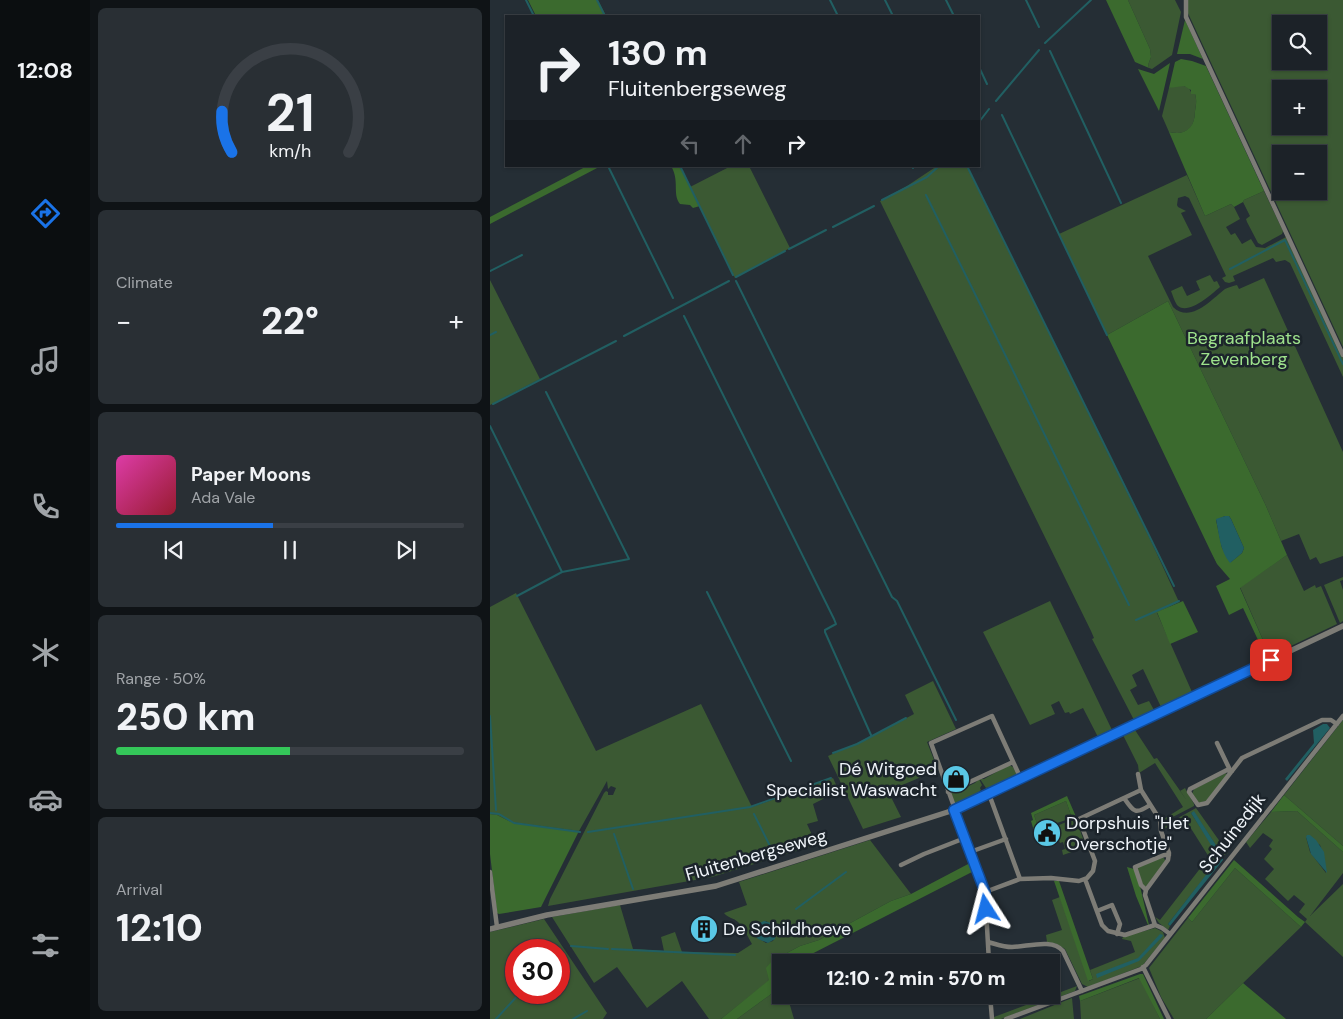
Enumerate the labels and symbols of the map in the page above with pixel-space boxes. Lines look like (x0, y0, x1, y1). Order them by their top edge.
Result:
park label: Begraafplaats Zevenberg (1187, 326, 1301, 371)
pin (1250, 639, 1292, 681)
place label: Dé Witgoed Specialist Waswacht (766, 757, 937, 802)
shop icon: Dé Witgoed Specialist Waswacht (941, 764, 971, 794)
street label: Schuinedijk (1193, 788, 1271, 878)
place label: Dorpshuis "Het Overschotje" (1066, 811, 1189, 856)
public building icon: Dorpshuis "Het Overschotje" (1032, 818, 1062, 848)
street label: Fluitenbergseweg (682, 823, 830, 887)
position arrow (959, 882, 1011, 934)
building icon: De Schildhoeve (689, 914, 719, 944)
place label: De Schildhoeve (723, 917, 851, 941)
speed limit sign: 30 (505, 939, 570, 1004)

